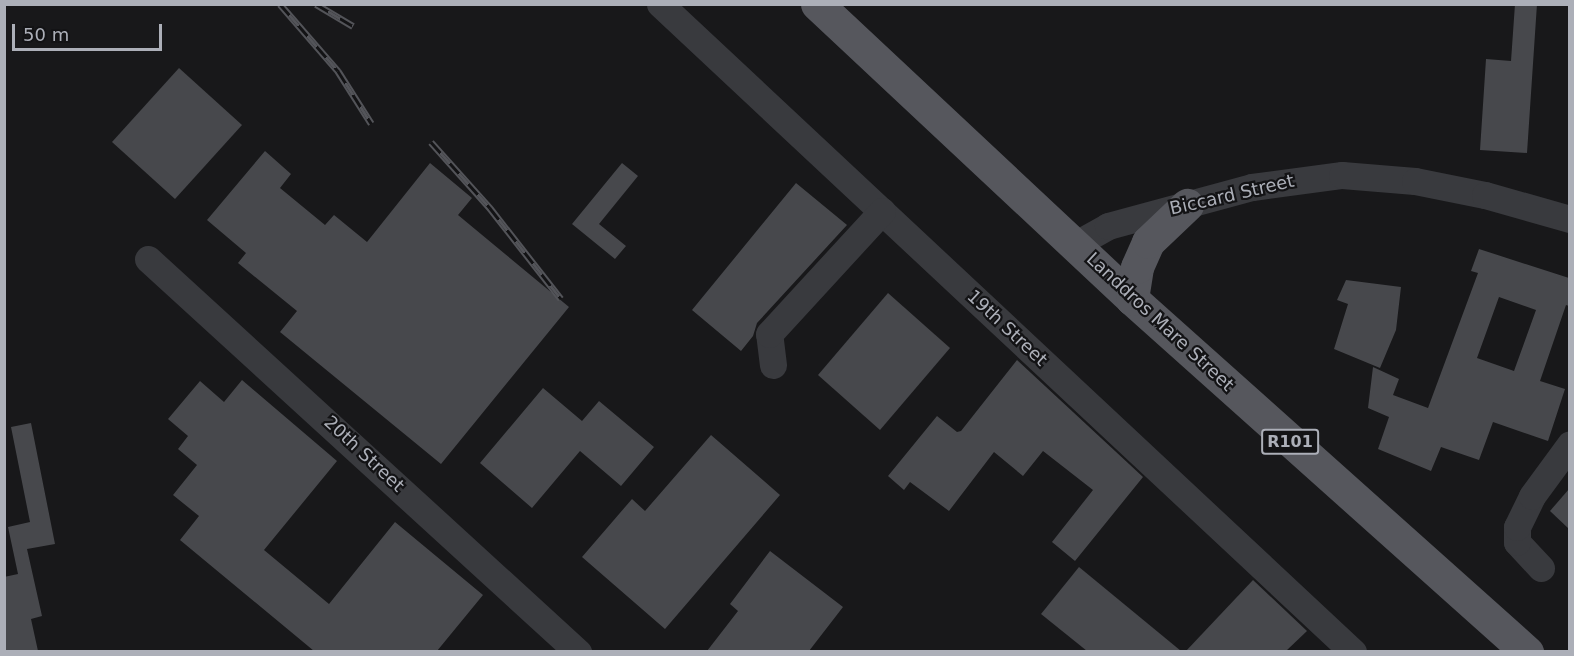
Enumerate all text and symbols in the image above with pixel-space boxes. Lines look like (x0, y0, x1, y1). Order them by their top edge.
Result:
scale bar (15, 12, 165, 50)
text: 50 m (23, 24, 69, 45)
street label: Biccard Street (1168, 170, 1296, 220)
street label: Landdros Mare Street (1082, 248, 1238, 396)
street label: 19th Street (962, 285, 1052, 371)
street label: 20th Street (319, 411, 409, 497)
road number: R101 (1260, 429, 1320, 455)

